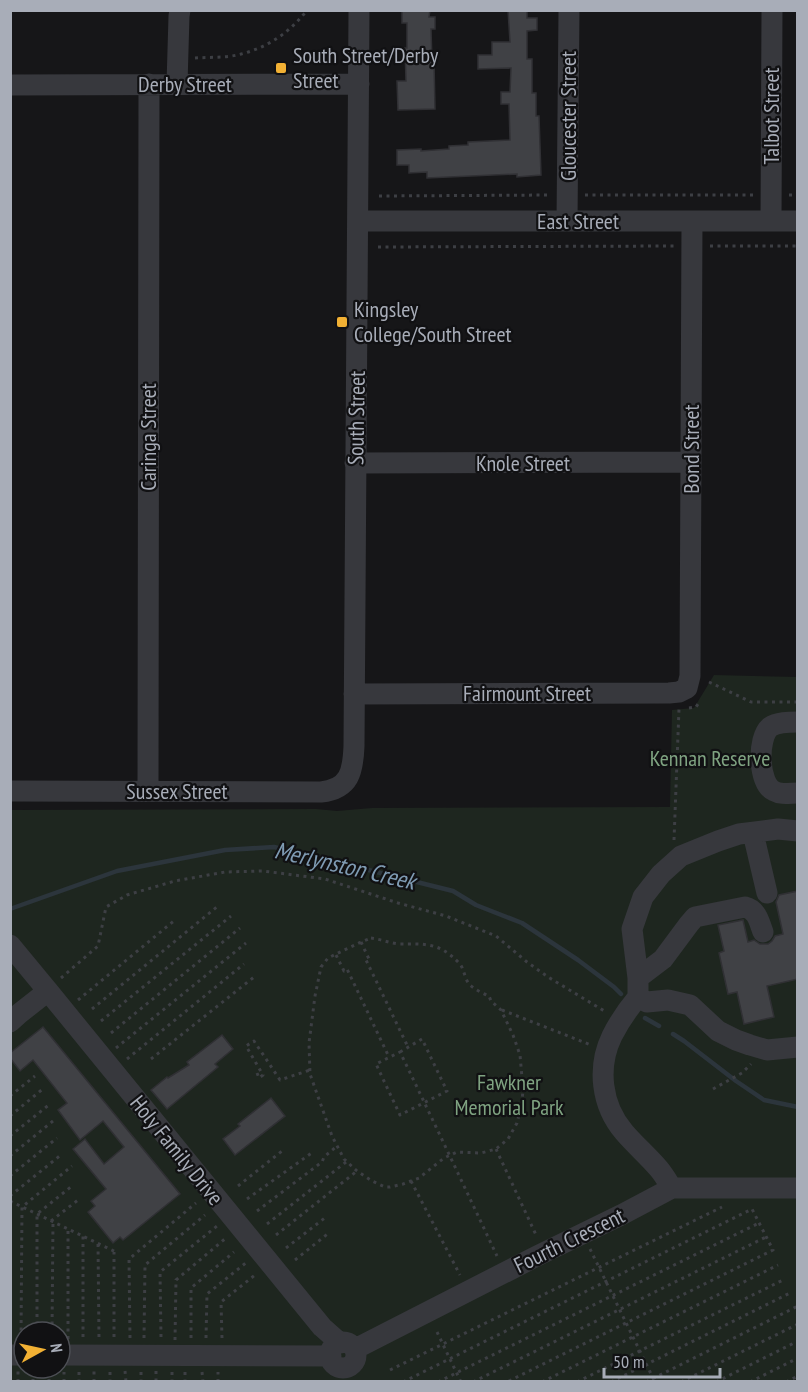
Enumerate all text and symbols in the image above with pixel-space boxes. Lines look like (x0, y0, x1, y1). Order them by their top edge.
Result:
place label: South Street/Derby Street (293, 41, 439, 94)
street label: Gloucester Street (554, 51, 582, 181)
marker: South Street/Derby Street (274, 61, 288, 75)
street label: Talbot Street (757, 67, 785, 165)
street label: Derby Street (138, 70, 232, 98)
street label: East Street (537, 207, 619, 235)
place label: Kingsley College/South Street (354, 295, 512, 348)
marker: Kingsley College/South Street (335, 315, 349, 329)
street label: South Street (341, 371, 371, 465)
street label: Caringa Street (134, 383, 162, 491)
street label: Bond Street (677, 404, 705, 494)
street label: Knole Street (476, 449, 570, 477)
street label: Fairmount Street (463, 679, 591, 707)
park label: Kennan Reserve (650, 744, 770, 772)
street label: Sussex Street (126, 777, 228, 805)
water label: Merlynston Creek (272, 834, 421, 897)
park label: Fawkner Memorial Park (454, 1068, 564, 1121)
street label: Holy Family Drive (124, 1089, 230, 1211)
street label: Fourth Crescent (509, 1201, 629, 1279)
north arrow (12, 1320, 72, 1380)
scale bar (604, 1341, 720, 1379)
text: N (46, 1342, 67, 1354)
text: 50 m (613, 1350, 645, 1373)

